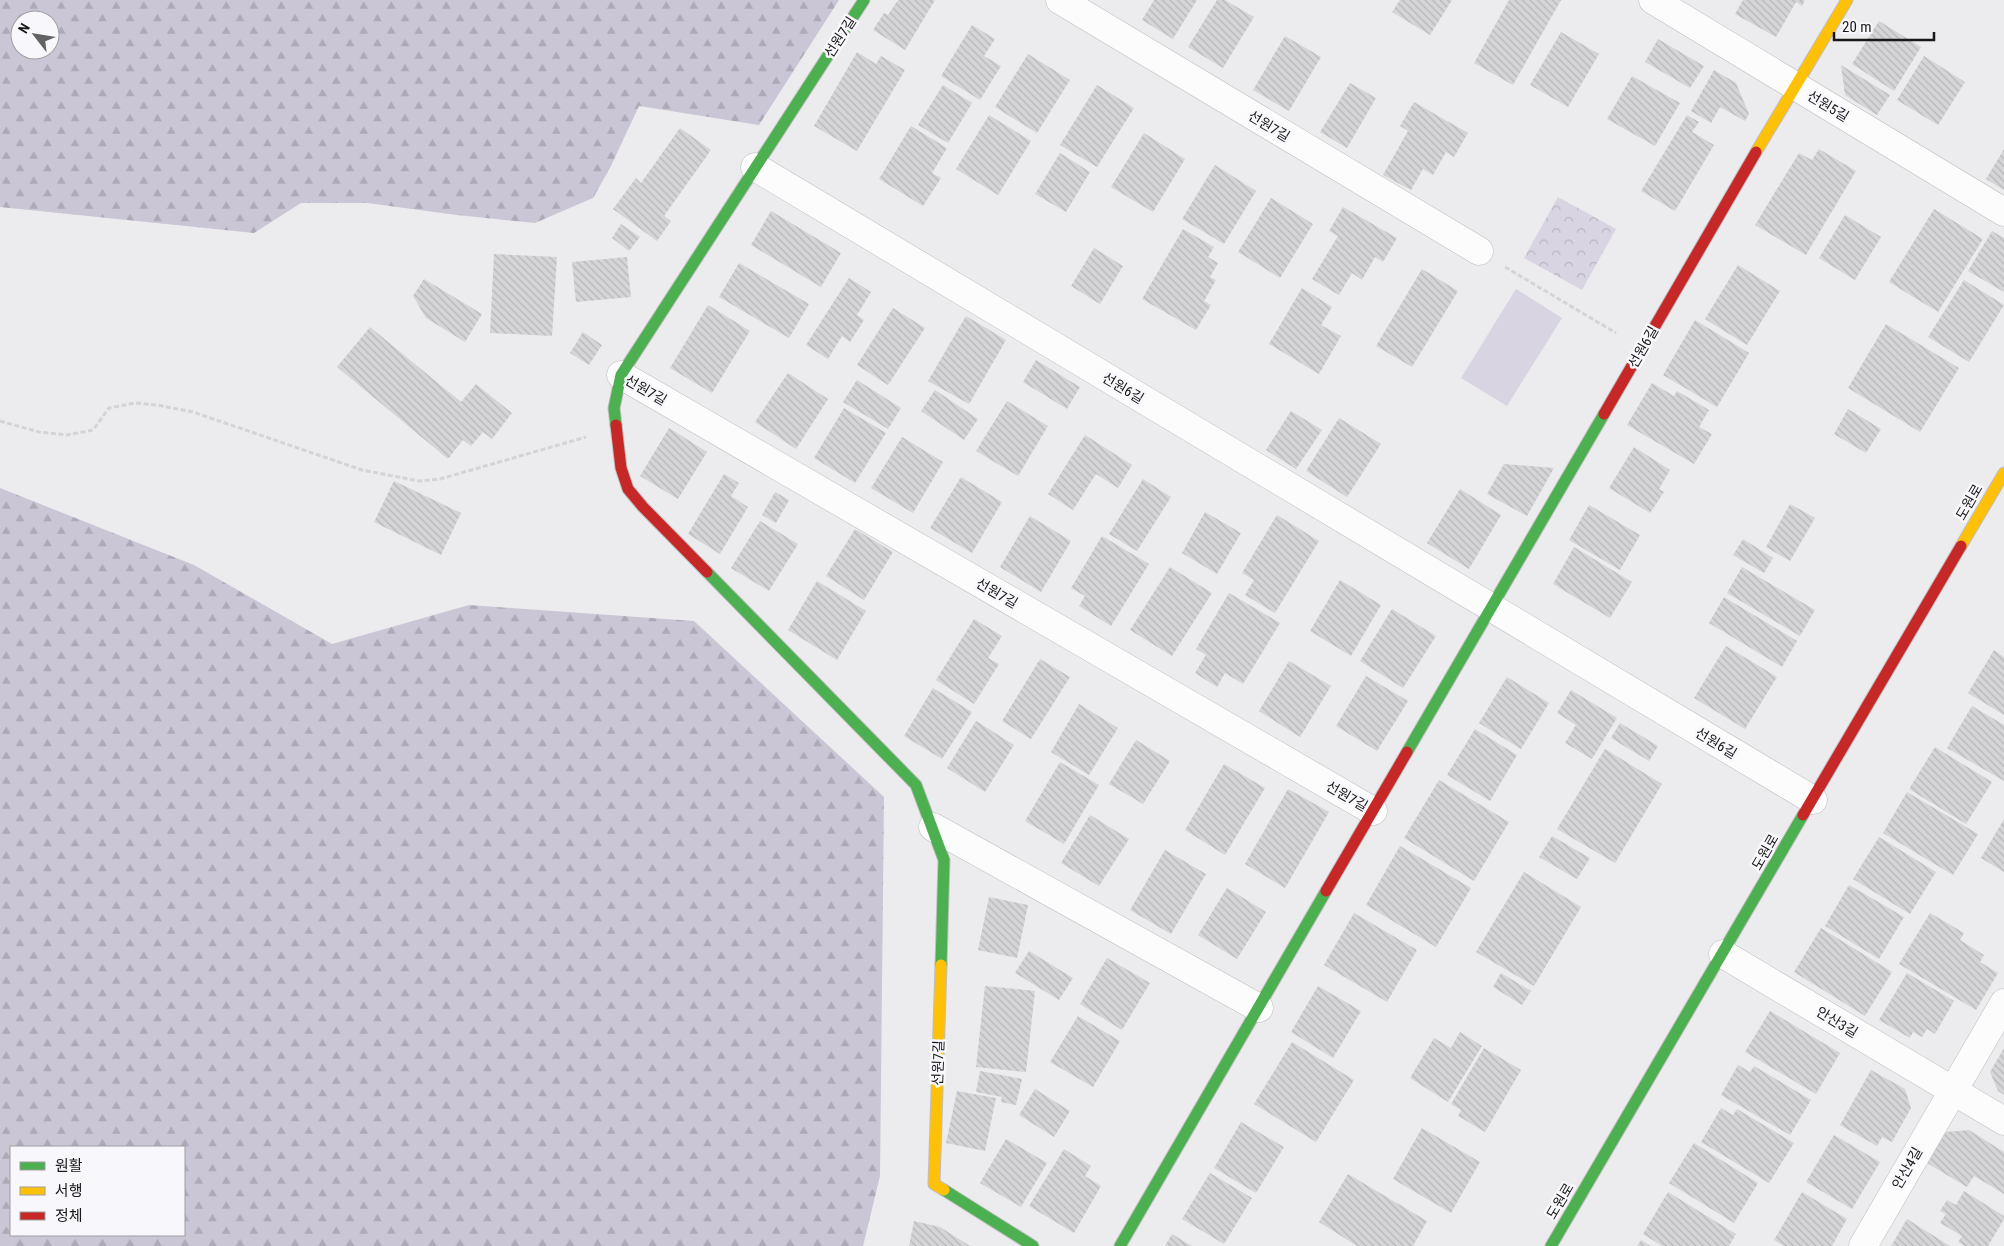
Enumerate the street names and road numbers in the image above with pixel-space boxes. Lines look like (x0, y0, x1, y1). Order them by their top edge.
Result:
street label: 선원7길 (821, 14, 859, 60)
street label: 선원5길 (1804, 87, 1852, 125)
street label: 선원7길 (1245, 107, 1293, 145)
street label: 선원6길 (1625, 323, 1661, 371)
street label: 선원6길 (1099, 369, 1147, 407)
street label: 선원7길 (622, 372, 670, 408)
street label: 도원로 (1952, 481, 1986, 523)
street label: 선원7길 (973, 575, 1021, 611)
street label: 선원6길 (1692, 724, 1740, 762)
street label: 선원7길 (1323, 778, 1371, 814)
street label: 도원로 (1748, 831, 1782, 873)
street label: 안산3길 (1813, 1003, 1861, 1041)
street label: 선원7길 (929, 1040, 947, 1086)
street label: 안산4길 (1889, 1144, 1925, 1192)
street label: 도원로 (1543, 1180, 1577, 1222)

